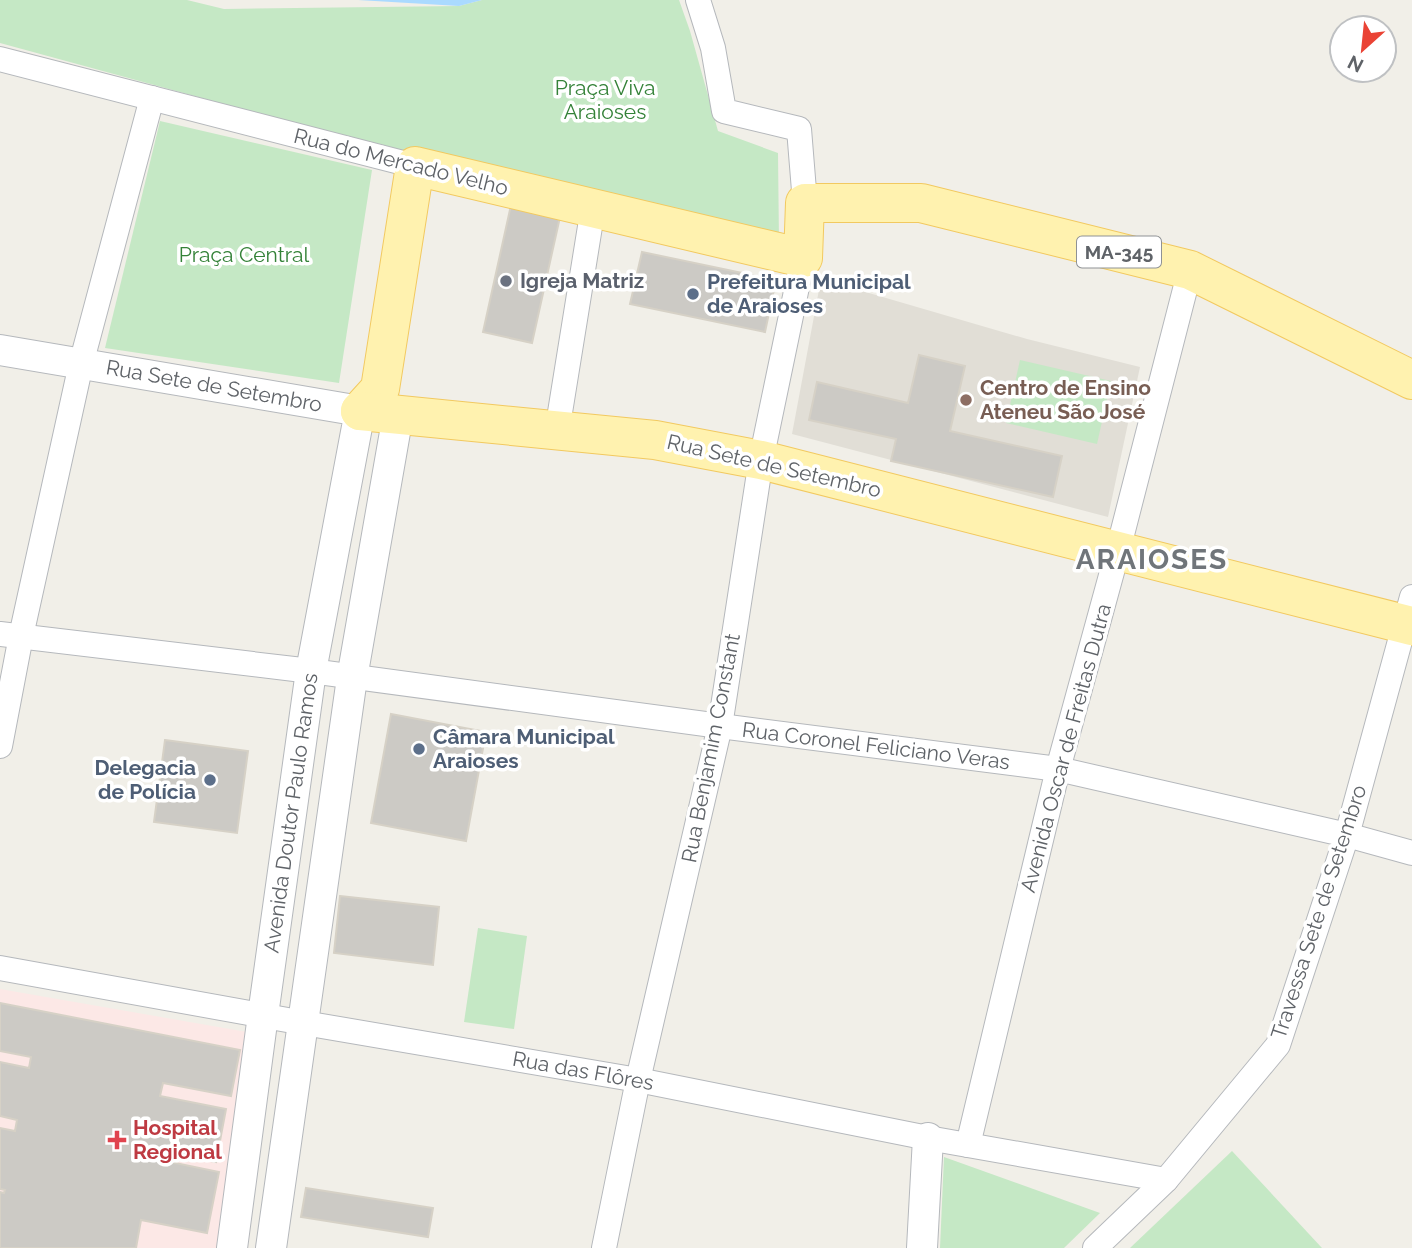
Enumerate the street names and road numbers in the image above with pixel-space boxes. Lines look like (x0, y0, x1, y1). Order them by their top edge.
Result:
street label: Rua do Mercado Velho (291, 123, 511, 200)
road number: MA-345 (1077, 236, 1161, 268)
street label: Rua Sete de Setembro (104, 354, 324, 417)
street label: Rua Sete de Setembro (665, 429, 884, 502)
street label: Avenida Oscar de Freitas Dutra (1015, 601, 1116, 895)
street label: Rua Benjamim Constant (676, 631, 745, 865)
street label: Avenida Doutor Paulo Ramos (258, 671, 323, 954)
street label: Rua Coronel Feliciano Veras (741, 717, 1011, 774)
street label: Travessa Sete de Setembro (1266, 782, 1371, 1042)
street label: Rua das Flôres (511, 1046, 656, 1095)

